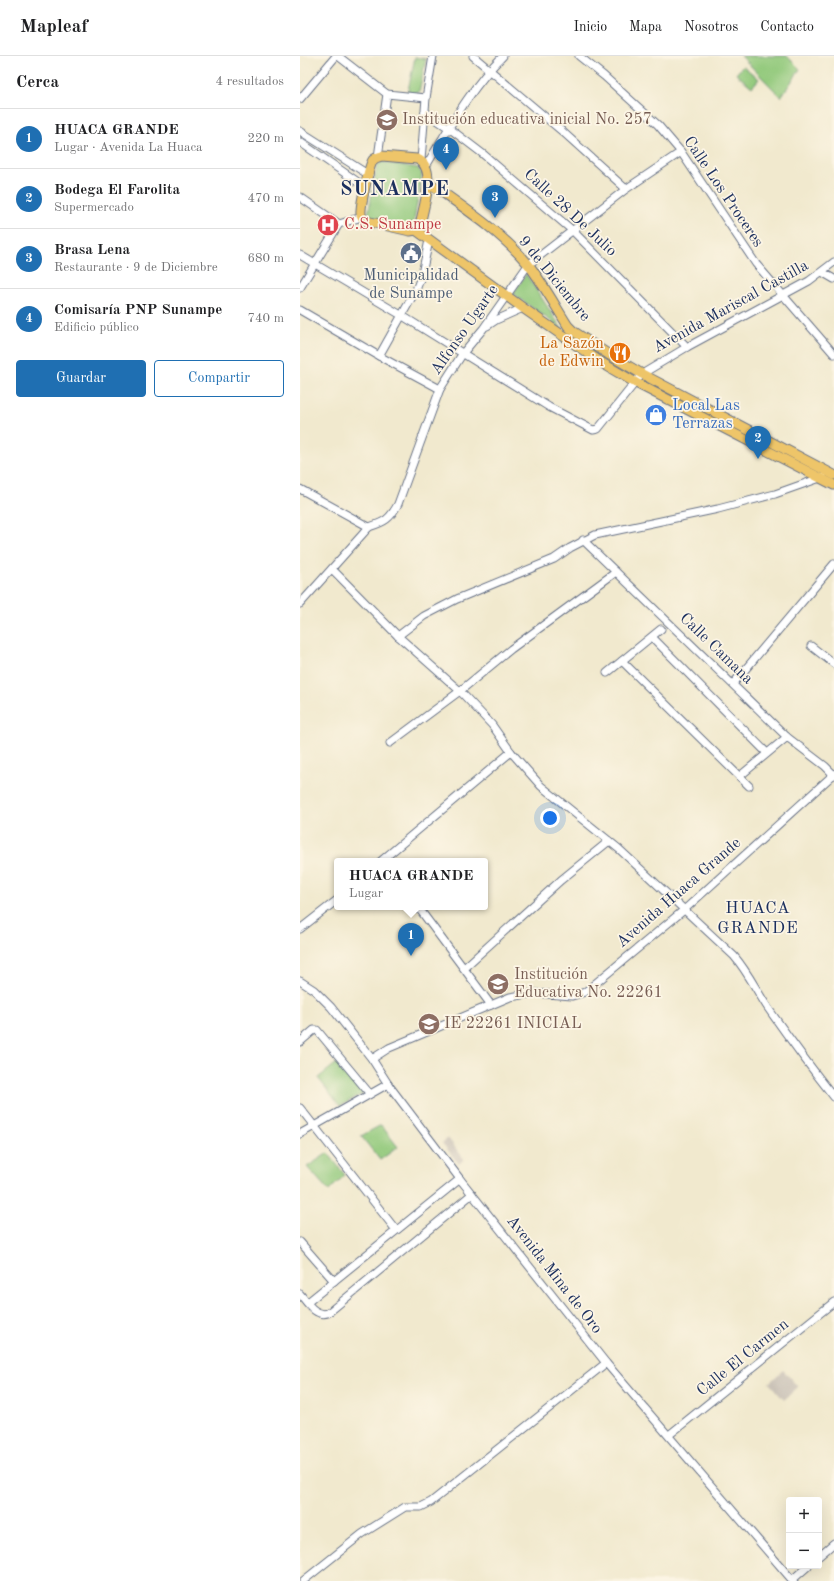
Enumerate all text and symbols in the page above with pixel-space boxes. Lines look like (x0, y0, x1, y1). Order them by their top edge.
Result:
text: Mapleaf (20, 18, 88, 37)
text: Inicio (573, 20, 607, 34)
text: Mapa (629, 20, 662, 34)
text: Nosotros (684, 20, 738, 34)
text: Contacto (760, 20, 814, 34)
text: Cerca (16, 74, 59, 91)
text: 4 resultados (216, 75, 284, 88)
school or university icon: Institución educativa inicial No. 257 (374, 107, 400, 133)
place label: Institución educativa inicial No. 257 (402, 112, 652, 128)
text: HUACA GRANDE (54, 123, 179, 138)
text: 1 (25, 132, 33, 145)
text: 220 m (247, 132, 284, 145)
street label: Calle Los Proceres (680, 134, 766, 250)
pin: 4 (433, 137, 459, 170)
text: Lugar · Avenida La Huaca (54, 141, 203, 154)
street label: Calle 28 De Julio (521, 166, 619, 260)
district label: SUNAMPE (340, 180, 450, 200)
text: Bodega El Farolita (54, 183, 180, 198)
pin: 3 (482, 185, 508, 218)
text: 2 (25, 192, 33, 205)
text: 470 m (247, 192, 284, 205)
text: Supermercado (54, 201, 134, 214)
hospital icon: C.S. Sunampe (315, 212, 341, 238)
place label: C.S. Sunampe (344, 217, 441, 233)
street label: 9 de Diciembre (515, 233, 593, 325)
public building icon: Municipalidad de Sunampe (398, 240, 424, 266)
text: Brasa Lena (54, 243, 130, 258)
text: 3 (25, 252, 33, 265)
text: 680 m (247, 252, 284, 265)
street label: Avenida Mariscal Castilla (651, 258, 811, 356)
text: Restaurante · 9 de Diciembre (54, 261, 218, 274)
place label: Municipalidad de Sunampe (363, 268, 459, 302)
street label: Alfonso Ugarte (428, 282, 502, 378)
text: Comisaría PNP Sunampe (54, 303, 222, 318)
text: 4 (25, 312, 33, 325)
text: 740 m (247, 312, 284, 325)
text: Edificio público (54, 321, 139, 334)
place label: La Sazón de Edwin (539, 336, 604, 370)
restaurant icon: La Sazón de Edwin (607, 340, 633, 366)
button: Guardar (16, 360, 146, 397)
button: Compartir (154, 360, 284, 397)
place label: Local Las Terrazas (672, 398, 740, 432)
shop icon: Local Las Terrazas (643, 402, 669, 428)
pin: 2 (745, 426, 771, 459)
street label: Calle Camana (676, 610, 756, 688)
your location (540, 808, 560, 828)
street label: Avenida Huaca Grande (614, 835, 744, 951)
popup (334, 858, 488, 910)
text: HUACA GRANDE (349, 869, 473, 884)
text: Lugar (349, 887, 383, 900)
district label: HUACA GRANDE (717, 900, 799, 937)
pin: 1 (398, 923, 424, 956)
place label: Institución Educativa No. 22261 (514, 967, 663, 1001)
school or university icon: Institución Educativa No. 22261 (485, 971, 511, 997)
school or university icon: IE 22261 INICIAL (416, 1011, 442, 1037)
place label: IE 22261 INICIAL (444, 1016, 582, 1032)
street label: Avenida Mina de Oro (503, 1213, 605, 1337)
street label: Calle El Carmen (694, 1316, 792, 1400)
map controls (786, 1497, 822, 1569)
button: + (786, 1497, 822, 1533)
button: − (786, 1533, 822, 1569)

